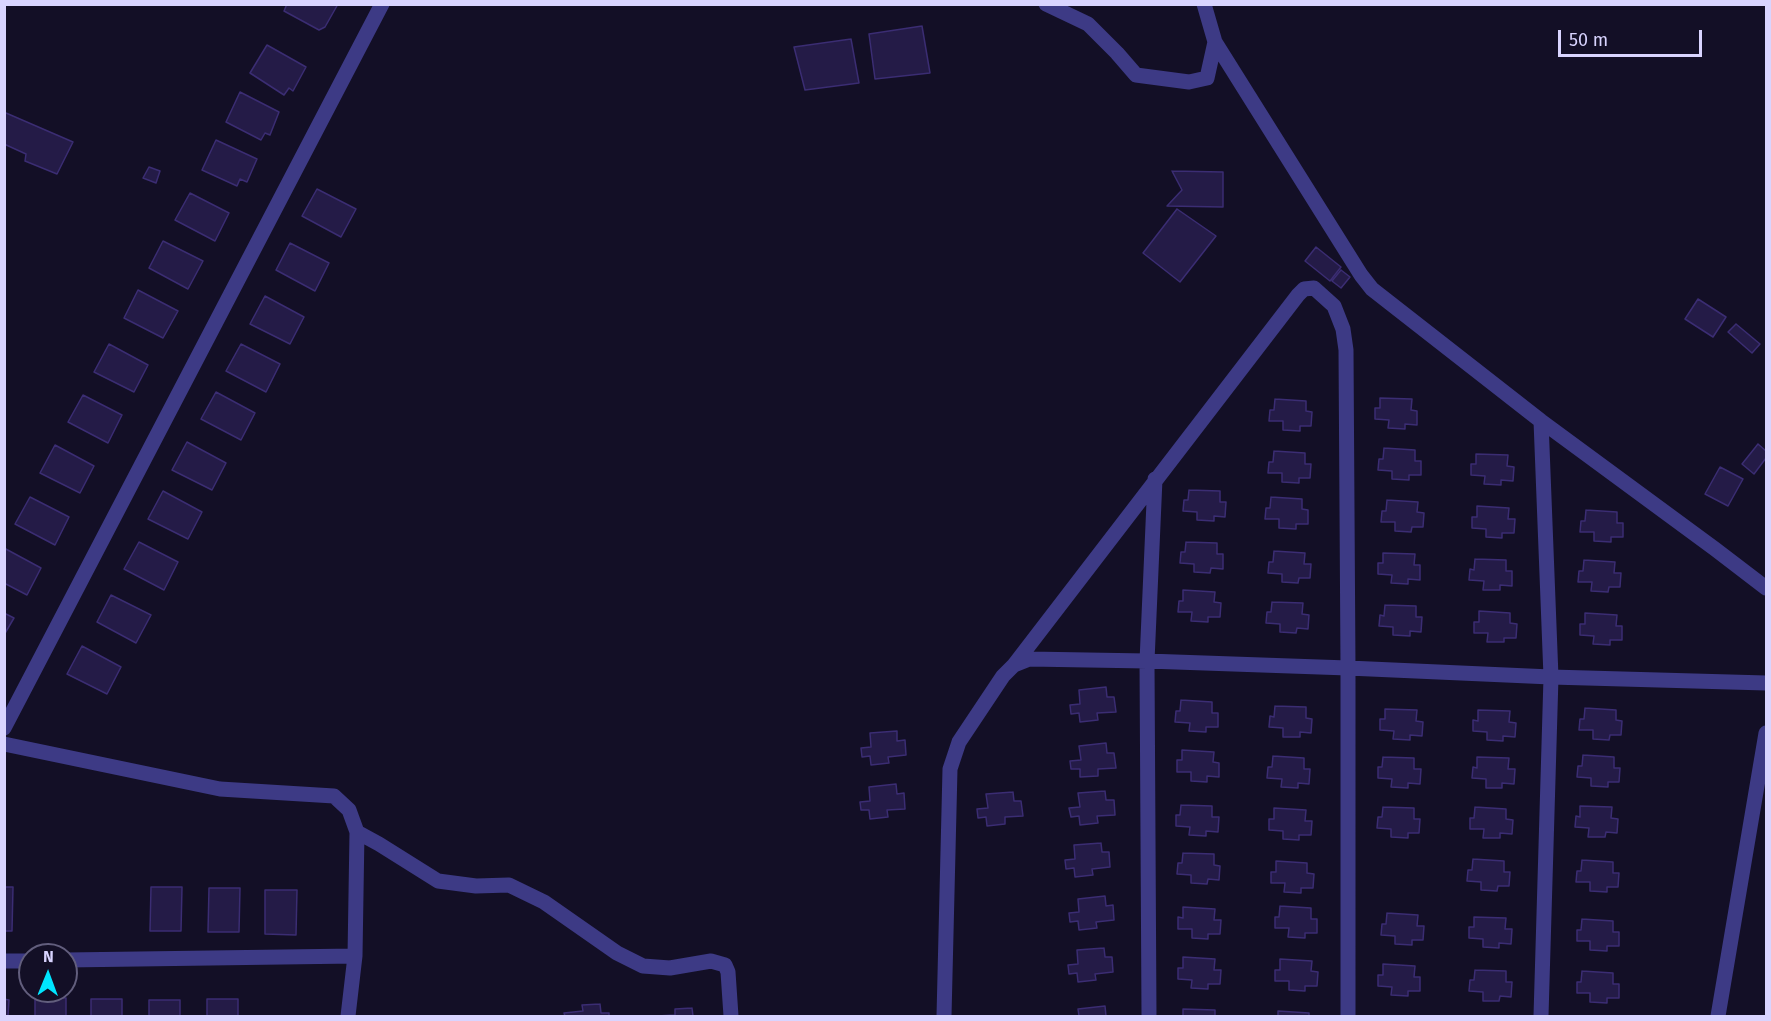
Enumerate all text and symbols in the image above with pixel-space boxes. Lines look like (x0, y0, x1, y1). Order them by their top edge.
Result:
scale bar (1561, 18, 1705, 56)
text: 50 m (1569, 29, 1608, 51)
north arrow (18, 943, 78, 1003)
text: N (43, 947, 54, 966)

